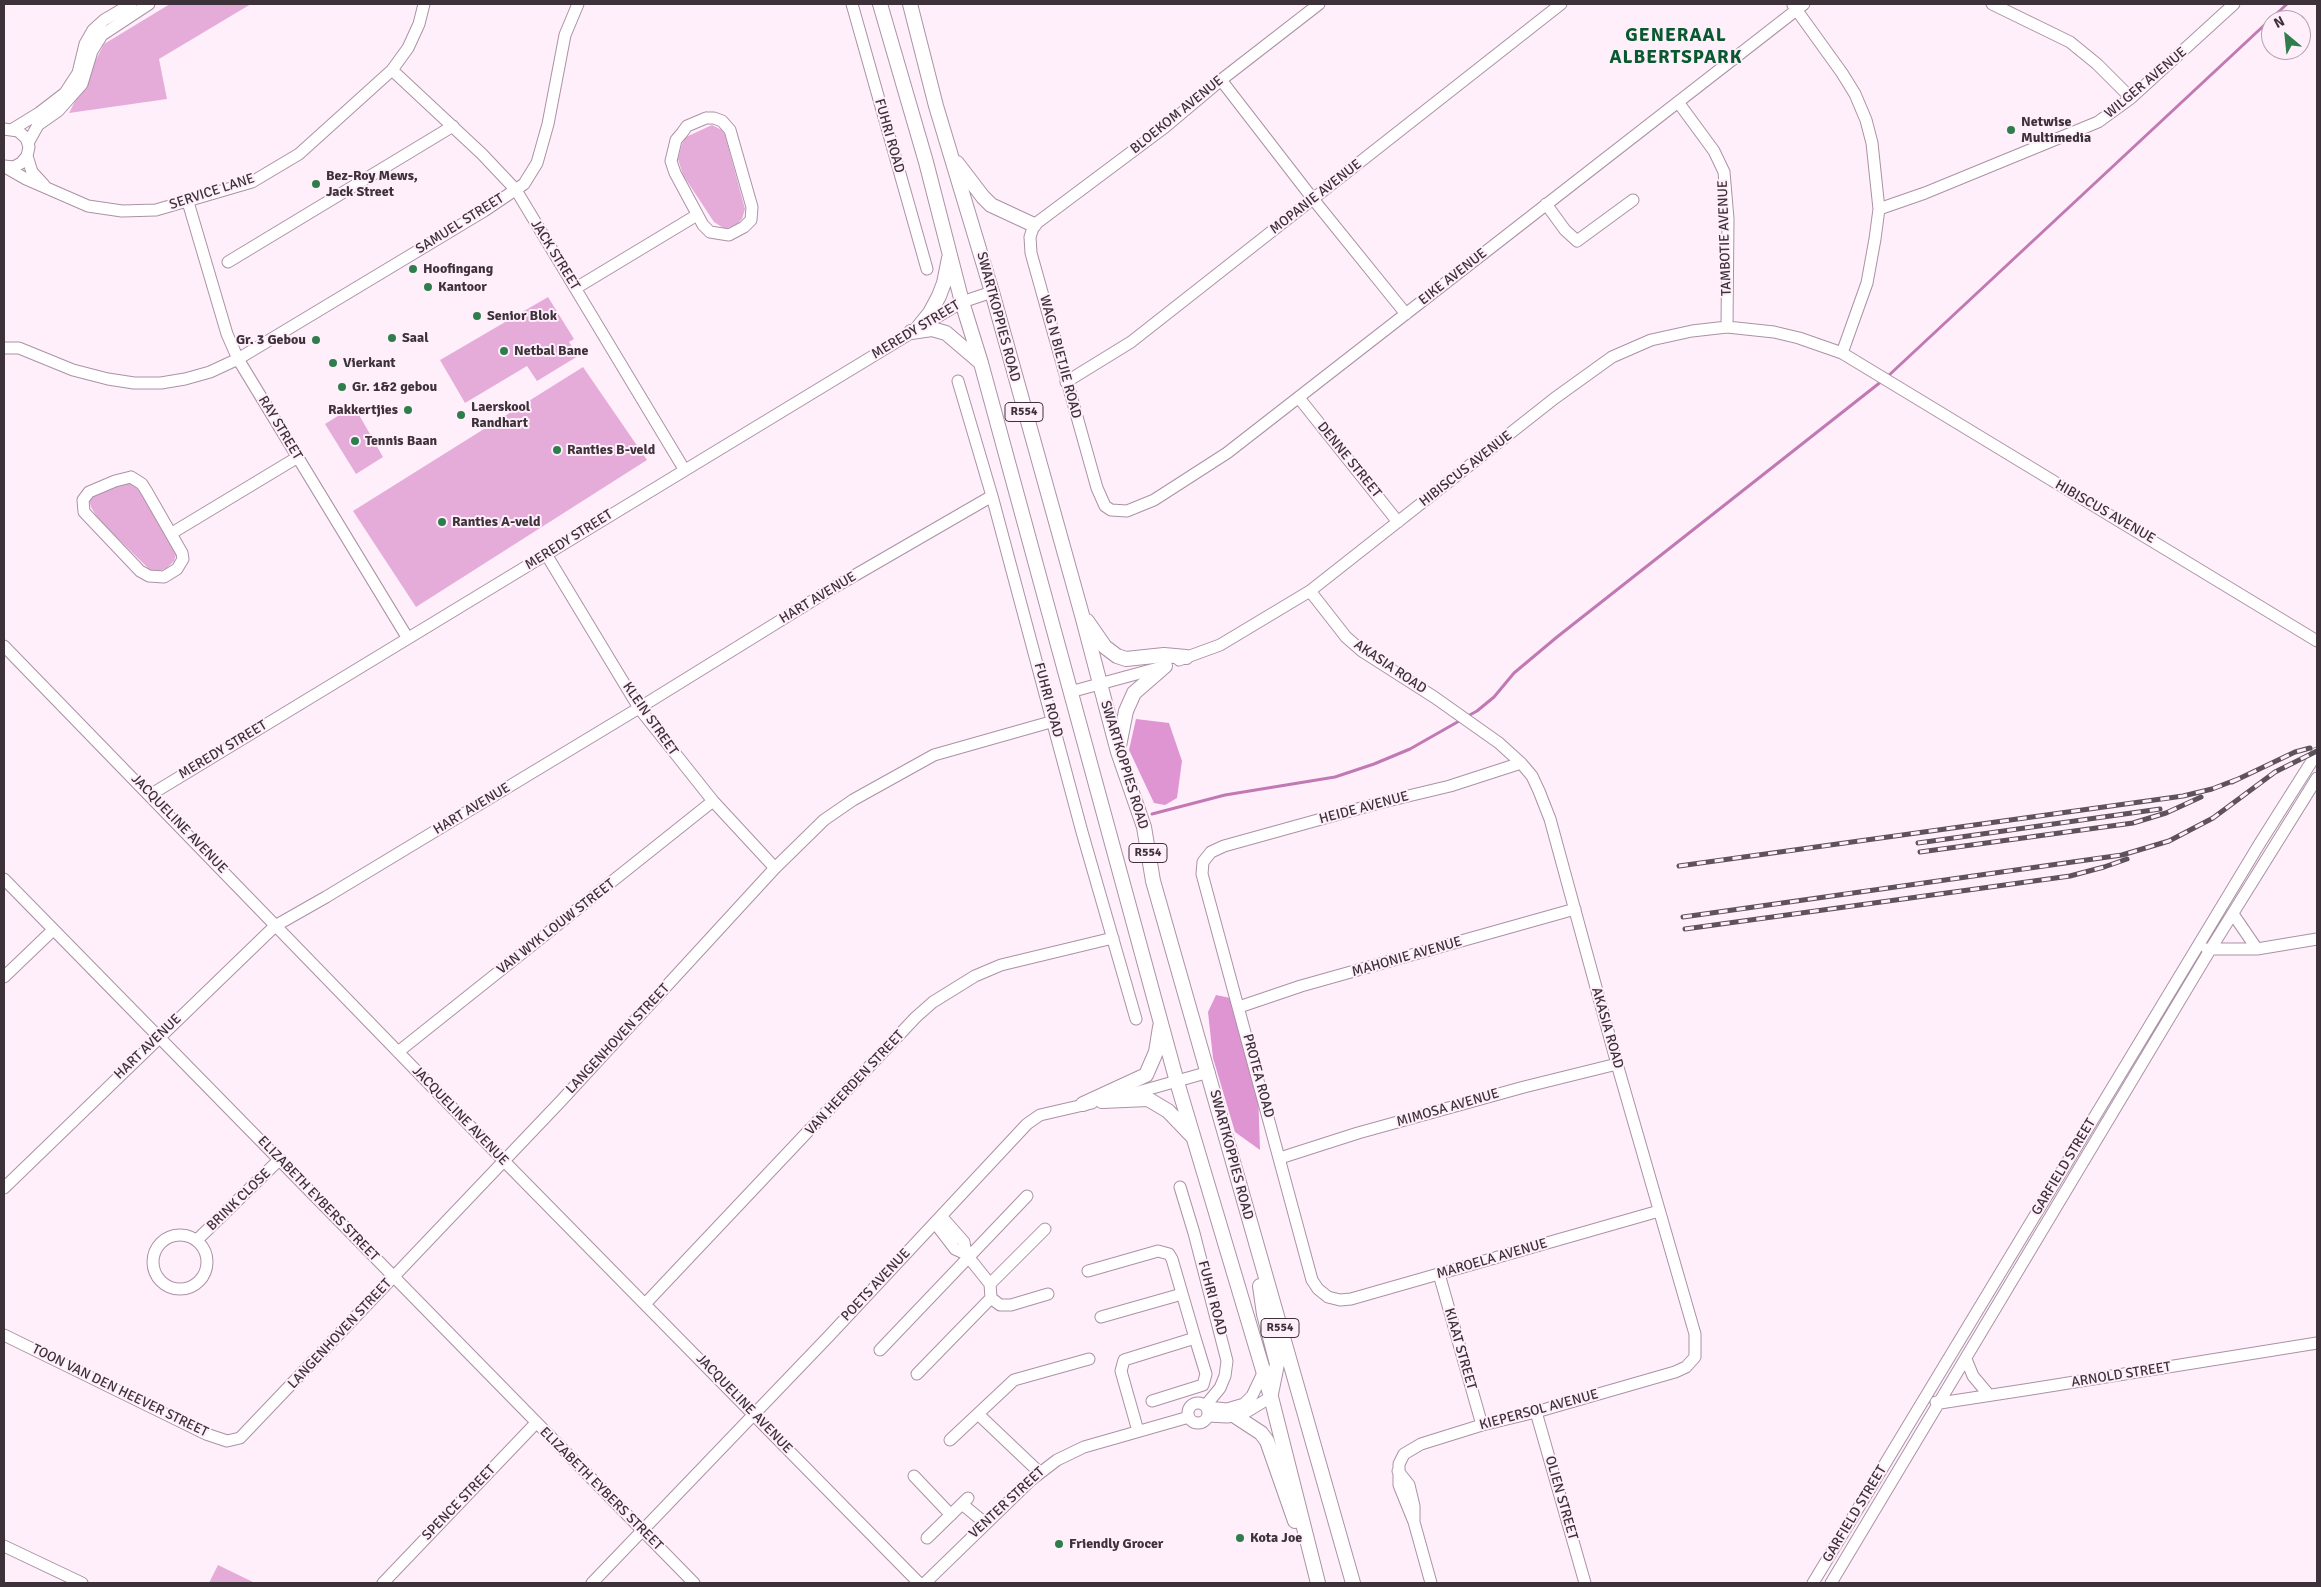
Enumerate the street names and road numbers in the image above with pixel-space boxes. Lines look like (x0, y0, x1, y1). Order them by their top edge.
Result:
street label: WILGER AVENUE (2102, 44, 2190, 122)
street label: BLOEKOM AVENUE (1127, 72, 1227, 158)
street label: FUHRI ROAD (870, 97, 908, 175)
street label: MOPANIE AVENUE (1267, 156, 1365, 238)
street label: SERVICE LANE (167, 170, 257, 214)
street label: TAMBOTIE AVENUE (1715, 180, 1735, 296)
street label: SAMUEL STREET (413, 190, 507, 258)
street label: JACK STREET (527, 217, 583, 293)
street label: EIKE AVENUE (1416, 245, 1490, 309)
street label: SWARTKOPPIES ROAD (973, 250, 1023, 384)
street label: WAG N BIETJIE ROAD (1035, 293, 1085, 421)
street label: MEREDY STREET (869, 297, 963, 363)
street label: RAY STREET (254, 393, 306, 463)
road number: R554 (1005, 402, 1043, 422)
street label: DENNE STREET (1313, 419, 1385, 501)
street label: HIBISCUS AVENUE (1416, 428, 1516, 510)
street label: HIBISCUS AVENUE (2052, 476, 2158, 548)
street label: MEREDY STREET (522, 506, 616, 574)
street label: HART AVENUE (776, 568, 860, 628)
street label: AKASIA ROAD (1351, 637, 1429, 697)
street label: FUHRI ROAD (1030, 661, 1066, 739)
street label: KLEIN STREET (619, 679, 681, 759)
street label: SWARTKOPPIES ROAD (1096, 699, 1152, 831)
street label: MEREDY STREET (176, 717, 270, 783)
street label: JACQUELINE AVENUE (127, 771, 231, 877)
street label: HART AVENUE (430, 779, 514, 839)
street label: HEIDE AVENUE (1317, 788, 1411, 828)
road number: R554 (1129, 844, 1167, 862)
street label: VAN WYK LOUW STREET (494, 876, 618, 978)
street label: MAHONIE AVENUE (1350, 933, 1464, 981)
street label: LANGENHOVEN STREET (563, 981, 673, 1097)
street label: AKASIA ROAD (1587, 985, 1627, 1071)
street label: HART AVENUE (111, 1011, 185, 1083)
street label: VAN HEERDEN STREET (802, 1027, 908, 1139)
street label: PROTEA ROAD (1239, 1032, 1277, 1120)
street label: JACQUELINE AVENUE (408, 1063, 512, 1169)
street label: MIMOSA AVENUE (1395, 1085, 1501, 1131)
street label: SWARTKOPPIES ROAD (1206, 1088, 1256, 1222)
street label: GARFIELD STREET (2028, 1116, 2100, 1218)
street label: ELIZABETH EYBERS STREET (254, 1133, 382, 1265)
street label: BRINK CLOSE (204, 1165, 274, 1235)
street label: MAROELA AVENUE (1435, 1235, 1549, 1283)
street label: POETS AVENUE (838, 1245, 914, 1325)
street label: FUHRI ROAD (1194, 1259, 1230, 1337)
street label: LANGENHOVEN STREET (285, 1276, 395, 1392)
street label: KIAAT STREET (1440, 1306, 1480, 1392)
road number: R554 (1261, 1319, 1299, 1338)
street label: TOON VAN DEN HEEVER STREET (29, 1341, 211, 1441)
street label: JACQUELINE AVENUE (692, 1351, 796, 1457)
street label: ARNOLD STREET (2070, 1359, 2172, 1391)
street label: KIEPERSOL AVENUE (1478, 1386, 1600, 1434)
street label: ELIZABETH EYBERS STREET (536, 1424, 666, 1554)
street label: OLIEN STREET (1541, 1454, 1581, 1542)
street label: SPENCE STREET (419, 1462, 499, 1544)
street label: GARFIELD STREET (1819, 1463, 1891, 1565)
street label: VENTER STREET (966, 1464, 1048, 1542)

